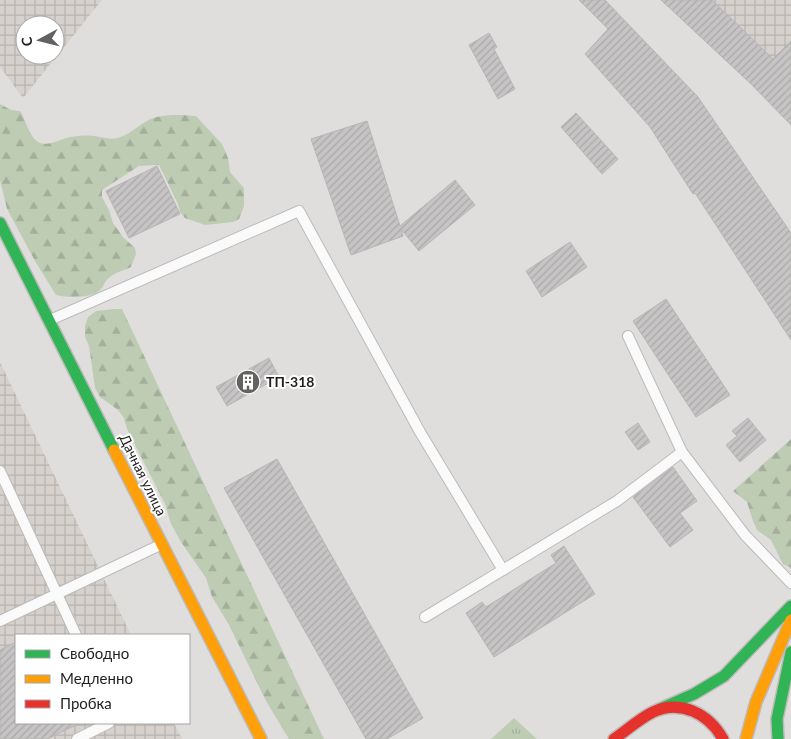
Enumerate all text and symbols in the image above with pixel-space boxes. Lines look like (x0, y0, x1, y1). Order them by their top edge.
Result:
north arrow (15, 15, 65, 65)
text: С (18, 35, 36, 47)
building icon: ТП-318 (235, 369, 261, 395)
place label: ТП-318 (266, 373, 314, 390)
street label: Дачная улица (116, 431, 171, 518)
legend (15, 634, 190, 724)
text: Свободно (60, 644, 129, 662)
text: Медленно (60, 669, 133, 687)
text: Пробка (60, 694, 112, 712)

